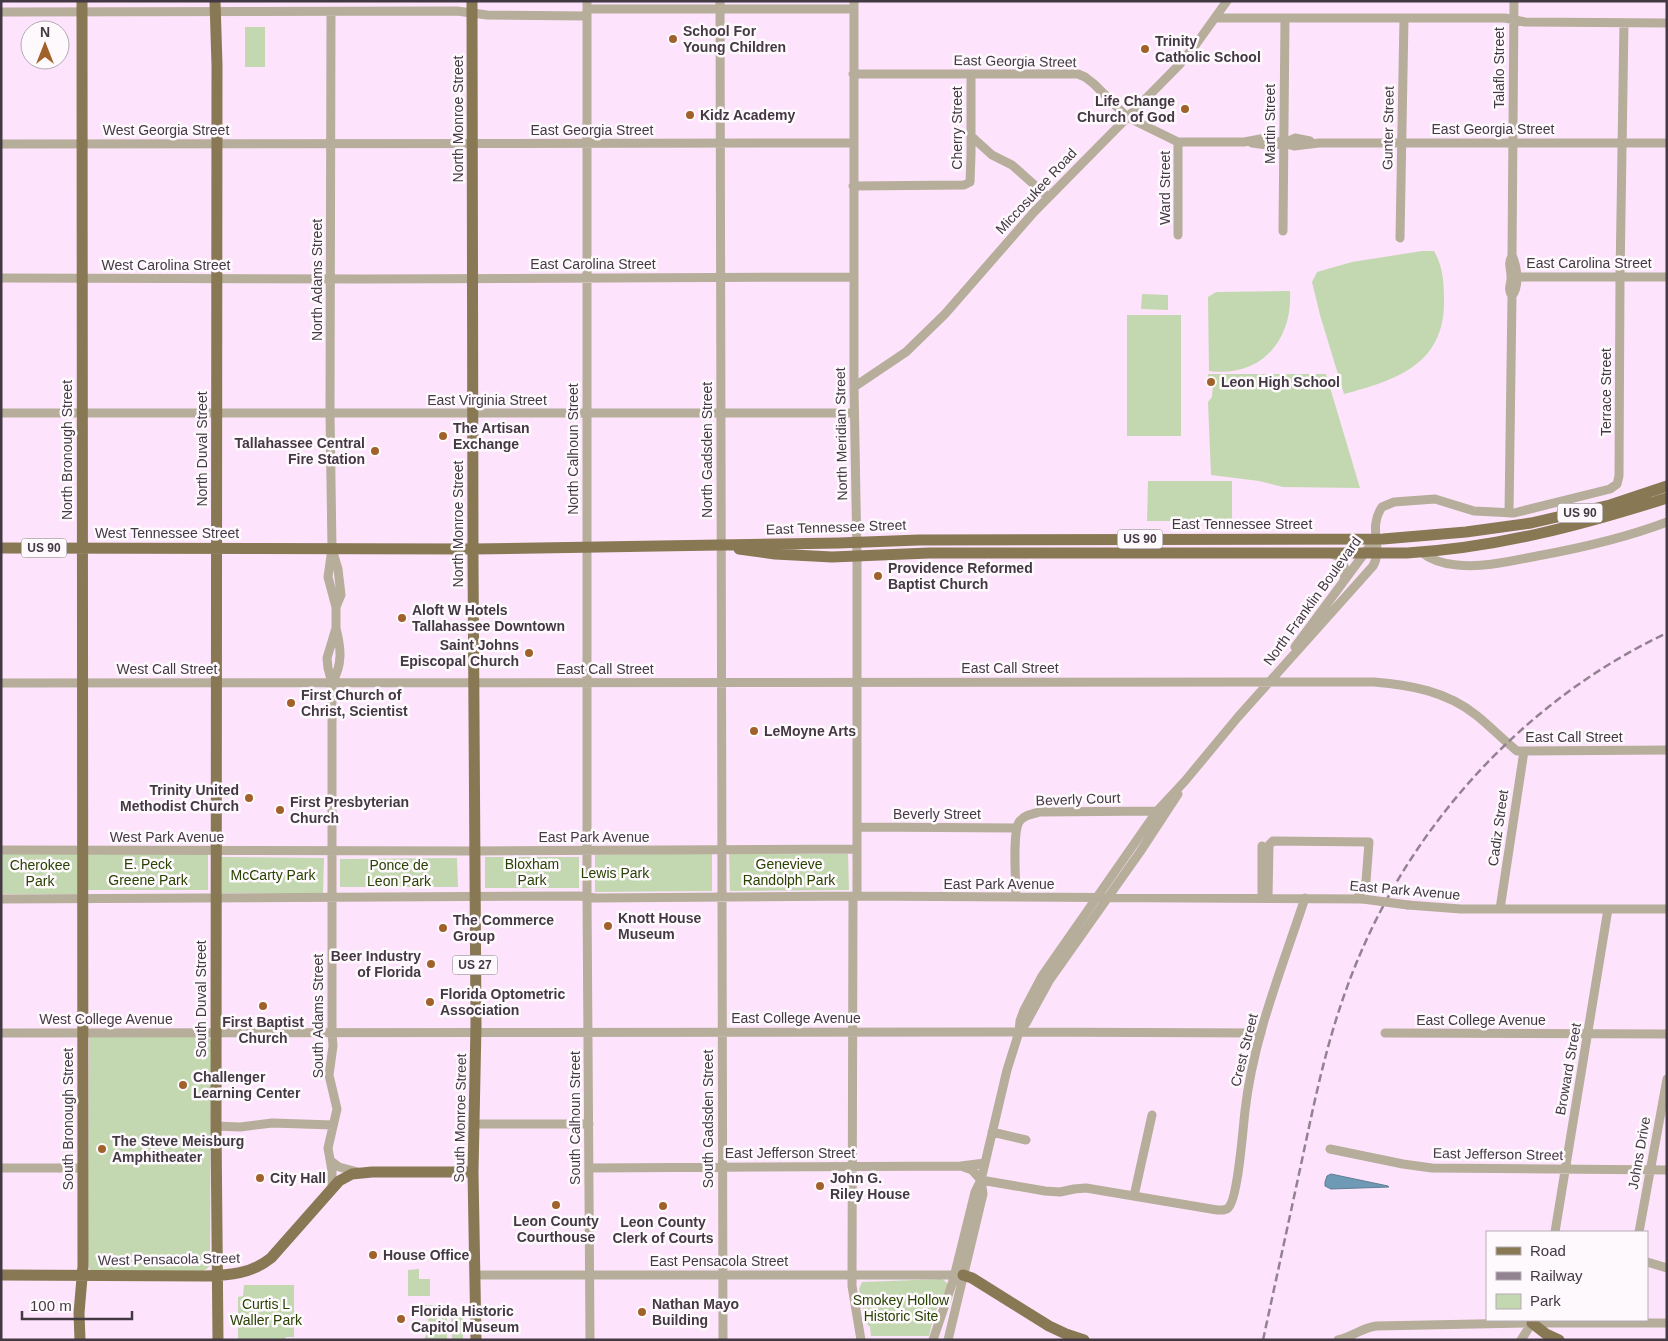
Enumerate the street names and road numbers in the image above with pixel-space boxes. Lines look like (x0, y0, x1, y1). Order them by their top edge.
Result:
street label: Talaflo Street (1491, 27, 1507, 109)
street label: East Georgia Street (953, 52, 1077, 70)
street label: North Monroe Street (450, 55, 466, 182)
street label: Martin Street (1262, 84, 1278, 164)
street label: Cherry Street (949, 86, 965, 170)
street label: Gunter Street (1379, 86, 1397, 170)
street label: East Georgia Street (1432, 121, 1555, 137)
street label: West Georgia Street (103, 122, 229, 138)
street label: East Georgia Street (531, 122, 654, 138)
street label: Miccosukee Road (992, 145, 1080, 237)
street label: Ward Street (1157, 151, 1173, 225)
street label: North Adams Street (309, 219, 325, 341)
street label: East Carolina Street (1526, 255, 1652, 271)
street label: East Carolina Street (530, 256, 656, 272)
street label: West Carolina Street (102, 257, 231, 273)
street label: Terrace Street (1598, 348, 1614, 436)
street label: North Meridian Street (832, 367, 850, 501)
street label: North Bronough Street (59, 380, 75, 520)
street label: North Gadsden Street (699, 382, 715, 518)
street label: North Calhoun Street (565, 383, 581, 515)
street label: North Duval Street (194, 391, 210, 507)
street label: East Virginia Street (427, 392, 547, 408)
street label: North Monroe Street (450, 460, 466, 587)
road number: US 90 (1558, 503, 1602, 522)
street label: East Tennessee Street (1172, 516, 1312, 532)
street label: East Tennessee Street (765, 517, 907, 537)
street label: West Tennessee Street (95, 525, 239, 541)
road number: US 90 (1118, 530, 1162, 548)
street label: North Franklin Boulevard (1260, 534, 1364, 668)
road number: US 90 (22, 538, 66, 558)
street label: East Call Street (961, 660, 1059, 676)
street label: West Call Street (117, 661, 218, 677)
street label: East Call Street (556, 661, 654, 677)
street label: East Call Street (1525, 729, 1623, 745)
street label: Cadiz Street (1485, 789, 1511, 867)
street label: Beverly Court (1035, 790, 1121, 808)
street label: Beverly Street (893, 806, 981, 822)
street label: West Park Avenue (110, 829, 225, 845)
street label: East Park Avenue (538, 829, 650, 845)
street label: East Park Avenue (943, 876, 1055, 892)
street label: East Park Avenue (1349, 877, 1461, 903)
street label: South Duval Street (193, 940, 209, 1058)
street label: South Adams Street (310, 954, 326, 1078)
road number: US 27 (452, 956, 498, 974)
street label: East College Avenue (731, 1010, 861, 1026)
street label: West College Avenue (39, 1011, 173, 1027)
street label: Crest Street (1227, 1012, 1261, 1088)
street label: East College Avenue (1416, 1012, 1546, 1028)
street label: Broward Street (1552, 1022, 1584, 1116)
street label: South Bronough Street (60, 1048, 76, 1190)
street label: South Gadsden Street (700, 1050, 716, 1188)
street label: South Calhoun Street (567, 1051, 583, 1185)
street label: South Monroe Street (451, 1053, 469, 1183)
street label: Johns Drive (1625, 1115, 1653, 1191)
street label: East Jefferson Street (725, 1145, 855, 1161)
street label: East Jefferson Street (1433, 1145, 1563, 1163)
street label: West Pensacola Street (98, 1250, 240, 1268)
street label: East Pensacola Street (650, 1253, 788, 1269)

